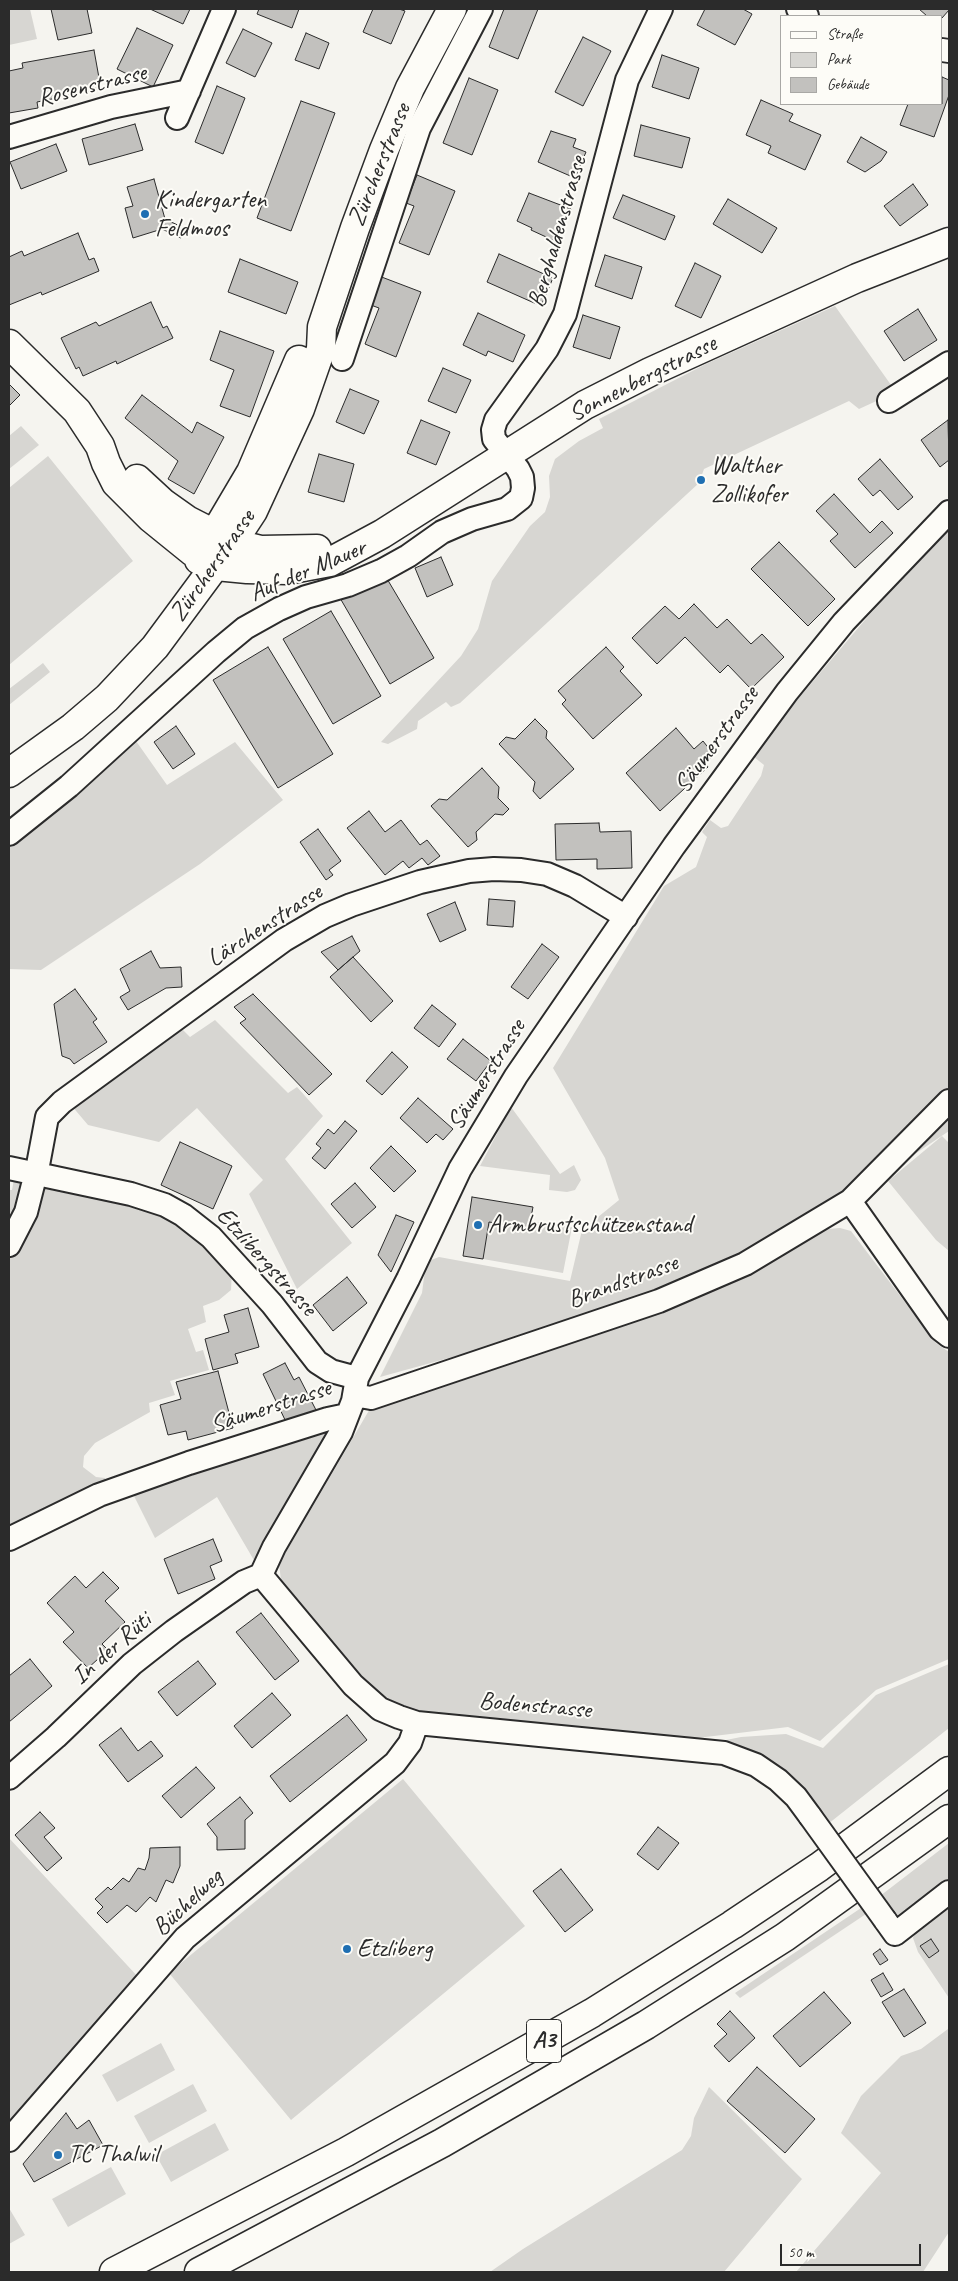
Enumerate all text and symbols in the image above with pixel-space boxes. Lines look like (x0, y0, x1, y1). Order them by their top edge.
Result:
legend (780, 15, 943, 105)
text: Straße (827, 25, 862, 44)
text: Park (827, 50, 851, 69)
street label: Rosenstrasse (34, 58, 150, 114)
text: Gebäude (827, 75, 869, 94)
street label: Zürcherstrasse (342, 99, 418, 231)
street label: Berghaldenstrasse (522, 153, 594, 311)
place label: Kindergarten Feldmoos (155, 185, 266, 244)
marker: Kindergarten Feldmoos (139, 208, 151, 220)
street label: Sonnenbergstrasse (564, 329, 722, 429)
place label: Walther Zollikofer (711, 451, 788, 510)
marker: Walther Zollikofer (695, 474, 707, 486)
street label: Zürcherstrasse (164, 504, 262, 628)
street label: Auf der Mauer (245, 533, 371, 609)
street label: Säumerstrasse (668, 681, 766, 799)
street label: Lärchenstrasse (202, 878, 328, 974)
street label: Säumerstrasse (441, 1014, 533, 1136)
street label: Etzlibergstrasse (209, 1201, 323, 1323)
place label: Armbrustschützenstand (488, 1210, 692, 1240)
marker: Armbrustschützenstand (472, 1219, 484, 1231)
street label: Brandstrasse (564, 1248, 682, 1316)
street label: Säumerstrasse (207, 1373, 335, 1441)
street label: In der Rüti (66, 1606, 158, 1692)
street label: Bodenstrasse (478, 1686, 592, 1726)
street label: Büchelweg (147, 1863, 229, 1943)
place label: Etzliberg (357, 1934, 432, 1964)
marker: Etzliberg (341, 1943, 353, 1955)
road number: A3 (526, 2020, 562, 2062)
place label: TC Thalwil (68, 2140, 158, 2170)
marker: TC Thalwil (52, 2149, 64, 2161)
scale bar (783, 2234, 924, 2266)
text: 50 m (788, 2243, 814, 2262)

